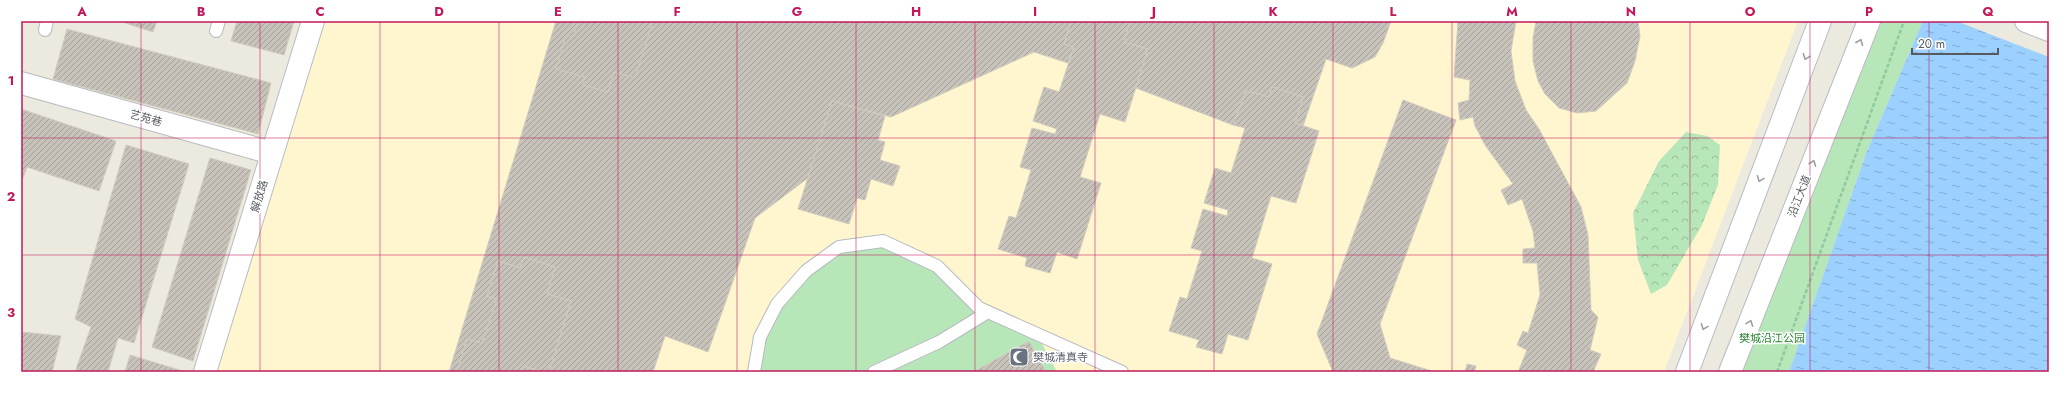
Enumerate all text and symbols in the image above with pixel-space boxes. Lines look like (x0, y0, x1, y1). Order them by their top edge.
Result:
text: A (76, 2, 87, 21)
text: B (197, 2, 206, 21)
text: C (315, 2, 325, 21)
text: D (434, 2, 444, 21)
text: E (554, 2, 562, 21)
text: F (673, 2, 681, 21)
text: G (792, 2, 803, 21)
text: H (911, 2, 921, 21)
text: I (1033, 2, 1037, 21)
text: J (1149, 2, 1156, 21)
text: K (1268, 2, 1278, 21)
text: L (1390, 2, 1397, 21)
text: M (1506, 2, 1518, 21)
text: N (1626, 2, 1636, 21)
text: O (1745, 2, 1756, 21)
text: P (1865, 2, 1873, 21)
text: Q (1982, 2, 1994, 21)
scale bar (1912, 30, 1998, 56)
text: 20 m (1918, 35, 1945, 53)
one-way arrow (1856, 38, 1864, 45)
one-way arrow (1802, 54, 1810, 61)
text: 1 (8, 71, 14, 90)
street label: 艺苑巷 (128, 106, 164, 130)
one-way arrow (1808, 159, 1816, 166)
street label: 沿江大道 (1784, 173, 1814, 219)
one-way arrow (1756, 175, 1764, 182)
street label: 解放路 (247, 178, 271, 214)
text: 2 (7, 187, 15, 206)
text: 3 (7, 303, 15, 322)
one-way arrow (1745, 319, 1753, 326)
one-way arrow (1700, 323, 1708, 330)
park label: 樊城沿江公园 (1739, 330, 1805, 346)
mosque icon: 樊城清真寺 (1008, 346, 1030, 368)
place label: 樊城清真寺 (1033, 349, 1088, 365)

